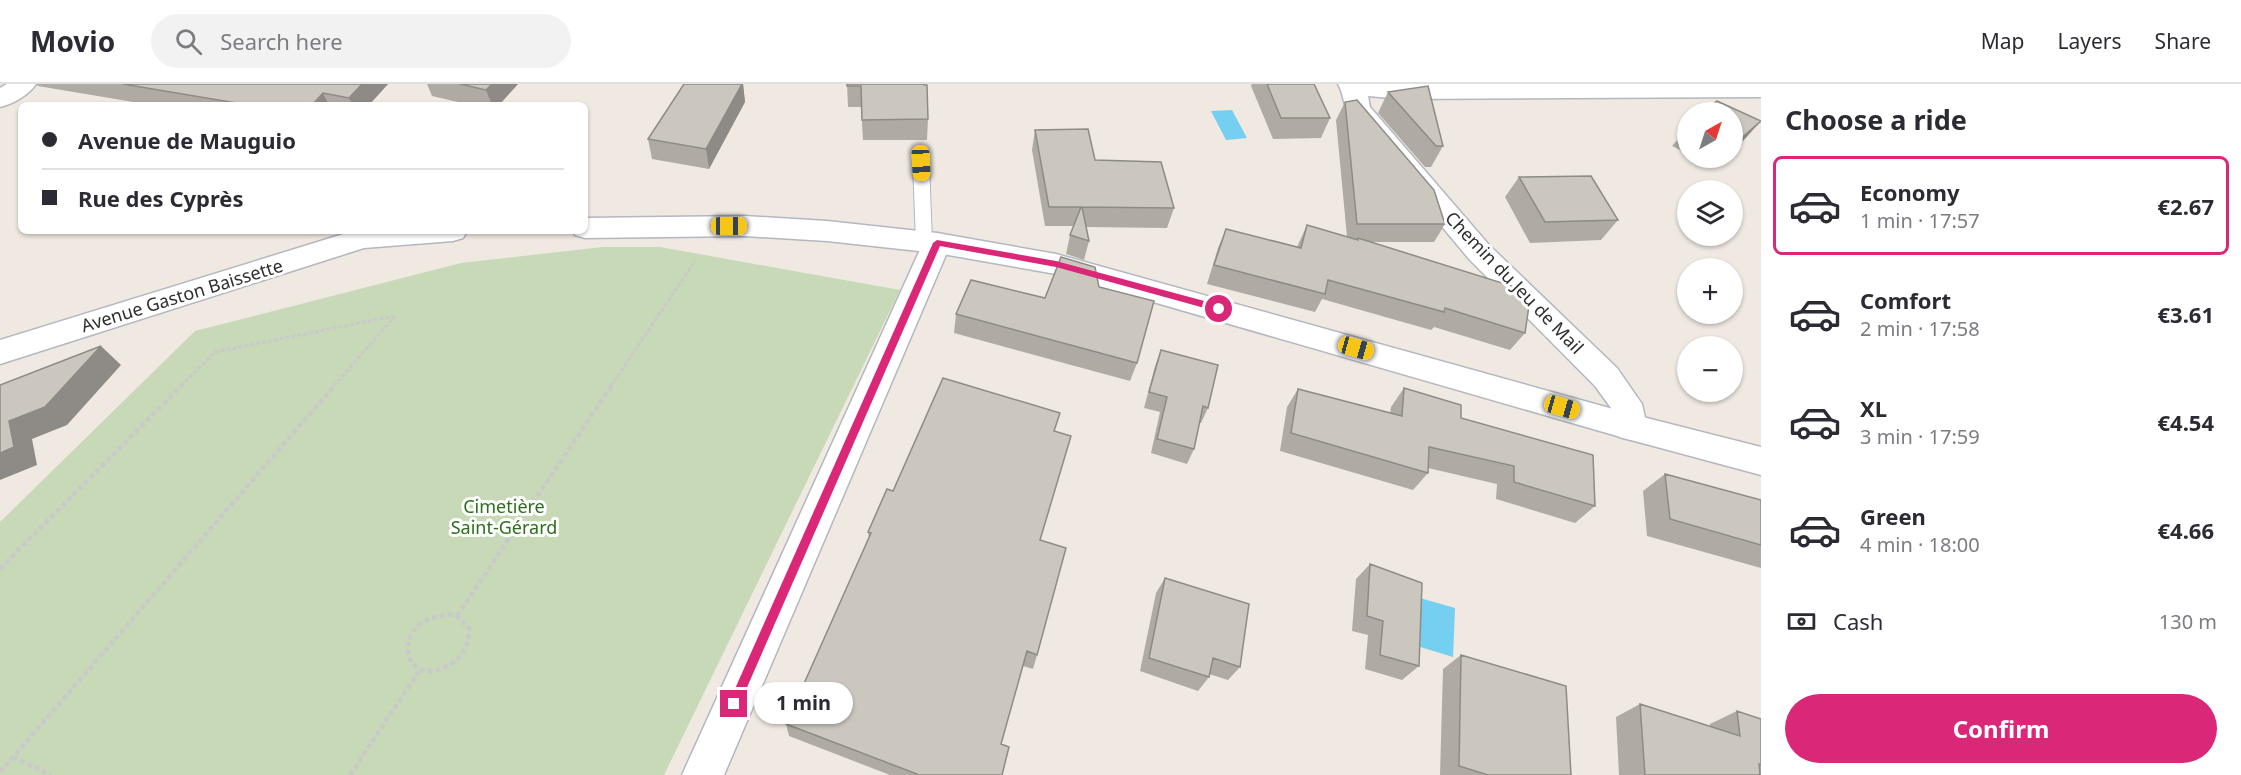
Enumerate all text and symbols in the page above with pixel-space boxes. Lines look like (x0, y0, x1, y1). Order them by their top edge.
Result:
search box (151, 14, 571, 68)
text: Movio (30, 22, 115, 60)
icon: search (172, 25, 205, 58)
text: Search here (220, 26, 343, 56)
text: Map (1981, 27, 2025, 55)
text: Layers (2058, 27, 2122, 55)
text: Share (2155, 27, 2211, 55)
text: Choose a ride (1785, 101, 1967, 138)
north arrow (1677, 102, 1743, 168)
map controls (1677, 102, 1743, 402)
text: Avenue de Mauguio (78, 125, 296, 155)
car (911, 145, 931, 181)
text: Economy (1860, 177, 1959, 207)
icon: car (1788, 179, 1842, 233)
button: layers (1677, 180, 1743, 246)
text: Rue des Cyprès (78, 183, 244, 213)
text: €2.67 (2157, 191, 2214, 221)
street label: Chemin du Jeu de Mail (1440, 206, 1589, 359)
text: 1 min · 17:57 (1860, 207, 1980, 234)
car (711, 217, 747, 235)
street label: Avenue Gaston Baissette (78, 253, 286, 337)
button: + (1677, 258, 1743, 324)
text: Comfort (1860, 285, 1951, 315)
icon: car (1788, 287, 1842, 341)
route start (1205, 295, 1232, 322)
text: €3.61 (2157, 299, 2214, 329)
text: 2 min · 17:58 (1860, 315, 1980, 342)
car (1336, 334, 1376, 362)
button: − (1677, 336, 1743, 402)
car (1542, 393, 1582, 421)
text: XL (1860, 393, 1887, 423)
icon: car (1788, 395, 1842, 449)
text: €4.54 (2157, 407, 2214, 437)
text: 3 min · 17:59 (1860, 423, 1980, 450)
park label: Cimetière Saint-Gérard (451, 494, 557, 539)
text: Green (1860, 501, 1926, 531)
icon: car (1788, 503, 1842, 557)
text: €4.66 (2157, 515, 2214, 545)
text: 4 min · 18:00 (1860, 531, 1980, 558)
icon: cash (1785, 605, 1818, 638)
text: Cash (1833, 606, 1883, 636)
text: 130 m (2159, 608, 2217, 635)
callout: 1 min (755, 683, 854, 725)
text: 1 min (776, 689, 831, 716)
route end (720, 690, 747, 717)
button: Confirm (1785, 694, 2217, 763)

